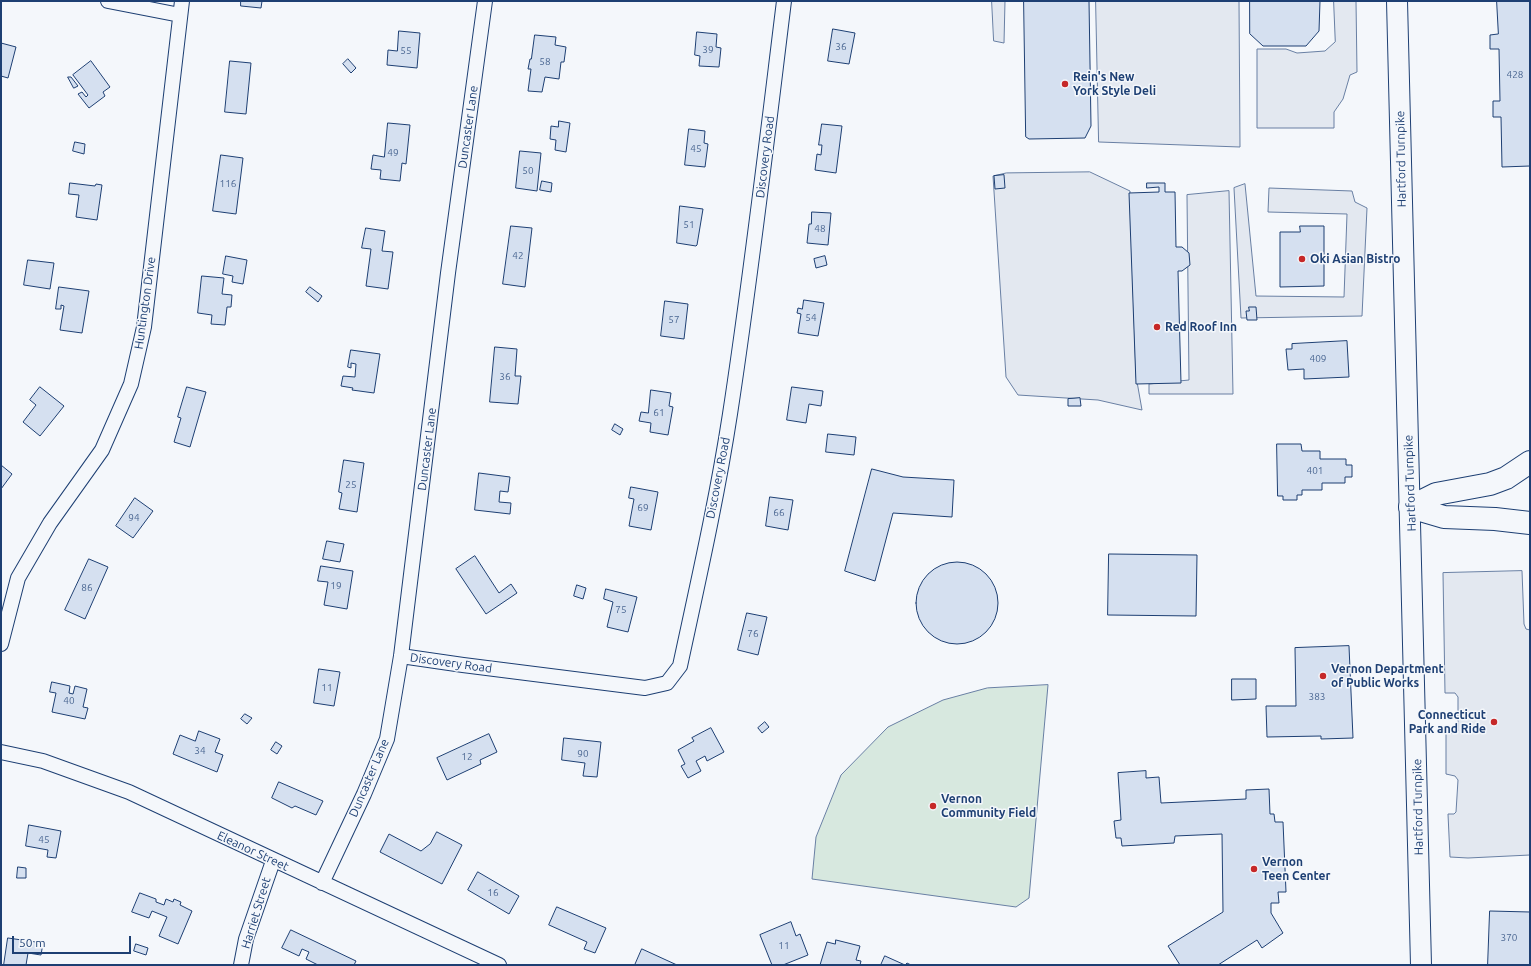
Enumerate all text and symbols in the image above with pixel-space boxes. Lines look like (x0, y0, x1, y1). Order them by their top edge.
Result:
house number: 36 (835, 41, 847, 53)
house number: 39 (702, 44, 714, 56)
house number: 55 (400, 45, 412, 57)
house number: 58 (539, 56, 551, 68)
house number: 428 (1507, 69, 1523, 81)
place label: Rein's New York Style Deli (1073, 70, 1156, 98)
marker: Rein's New York Style Deli (1060, 79, 1070, 89)
street label: Duncaster Lane (455, 85, 481, 169)
street label: Hartford Turnpike (1393, 111, 1409, 207)
street label: Discovery Road (753, 115, 777, 199)
house number: 45 (690, 143, 702, 155)
house number: 49 (387, 147, 399, 159)
house number: 50 (522, 165, 534, 177)
house number: 116 (220, 178, 236, 190)
house number: 51 (683, 219, 695, 231)
house number: 48 (814, 223, 826, 235)
house number: 42 (512, 250, 524, 262)
place label: Oki Asian Bistro (1310, 252, 1400, 266)
marker: Oki Asian Bistro (1297, 254, 1307, 264)
street label: Huntington Drive (131, 256, 159, 350)
house number: 54 (805, 312, 817, 324)
house number: 57 (668, 314, 680, 326)
place label: Red Roof Inn (1165, 320, 1237, 334)
marker: Red Roof Inn (1152, 322, 1162, 332)
house number: 409 (1310, 353, 1326, 365)
house number: 36 (499, 371, 511, 383)
street label: Duncaster Lane (415, 407, 439, 491)
house number: 61 (653, 407, 665, 419)
street label: Hartford Turnpike (1401, 434, 1419, 532)
street label: Discovery Road (703, 436, 733, 520)
house number: 401 (1307, 465, 1323, 477)
house number: 25 (345, 479, 357, 491)
house number: 69 (637, 502, 649, 514)
house number: 66 (773, 507, 785, 519)
house number: 94 (128, 512, 140, 524)
house number: 19 (330, 580, 342, 592)
house number: 86 (81, 582, 93, 594)
house number: 75 (615, 604, 627, 616)
house number: 76 (747, 628, 759, 640)
street label: Discovery Road (409, 650, 493, 676)
place label: Vernon Department of Public Works (1331, 662, 1444, 690)
marker: Vernon Department of Public Works (1318, 671, 1328, 681)
house number: 11 (321, 682, 333, 694)
house number: 383 (1309, 691, 1325, 703)
house number: 40 (63, 695, 75, 707)
place label: Connecticut Park and Ride (1409, 708, 1486, 736)
marker: Connecticut Park and Ride (1489, 717, 1499, 727)
street label: Duncaster Lane (346, 737, 392, 819)
house number: 34 (194, 745, 206, 757)
house number: 90 (577, 748, 589, 760)
house number: 12 (461, 751, 473, 763)
street label: Hartford Turnpike (1410, 759, 1426, 855)
place label: Vernon Community Field (941, 792, 1036, 820)
marker: Vernon Community Field (928, 801, 938, 811)
street label: Eleanor Street (215, 828, 291, 874)
house number: 45 (38, 834, 50, 846)
place label: Vernon Teen Center (1262, 855, 1330, 883)
marker: Vernon Teen Center (1249, 864, 1259, 874)
street label: Harriet Street (238, 875, 274, 951)
house number: 16 (487, 887, 499, 899)
scale bar (14, 928, 133, 954)
house number: 370 (1501, 932, 1517, 944)
text: 50 m (19, 936, 46, 949)
house number: 11 (778, 940, 790, 952)

